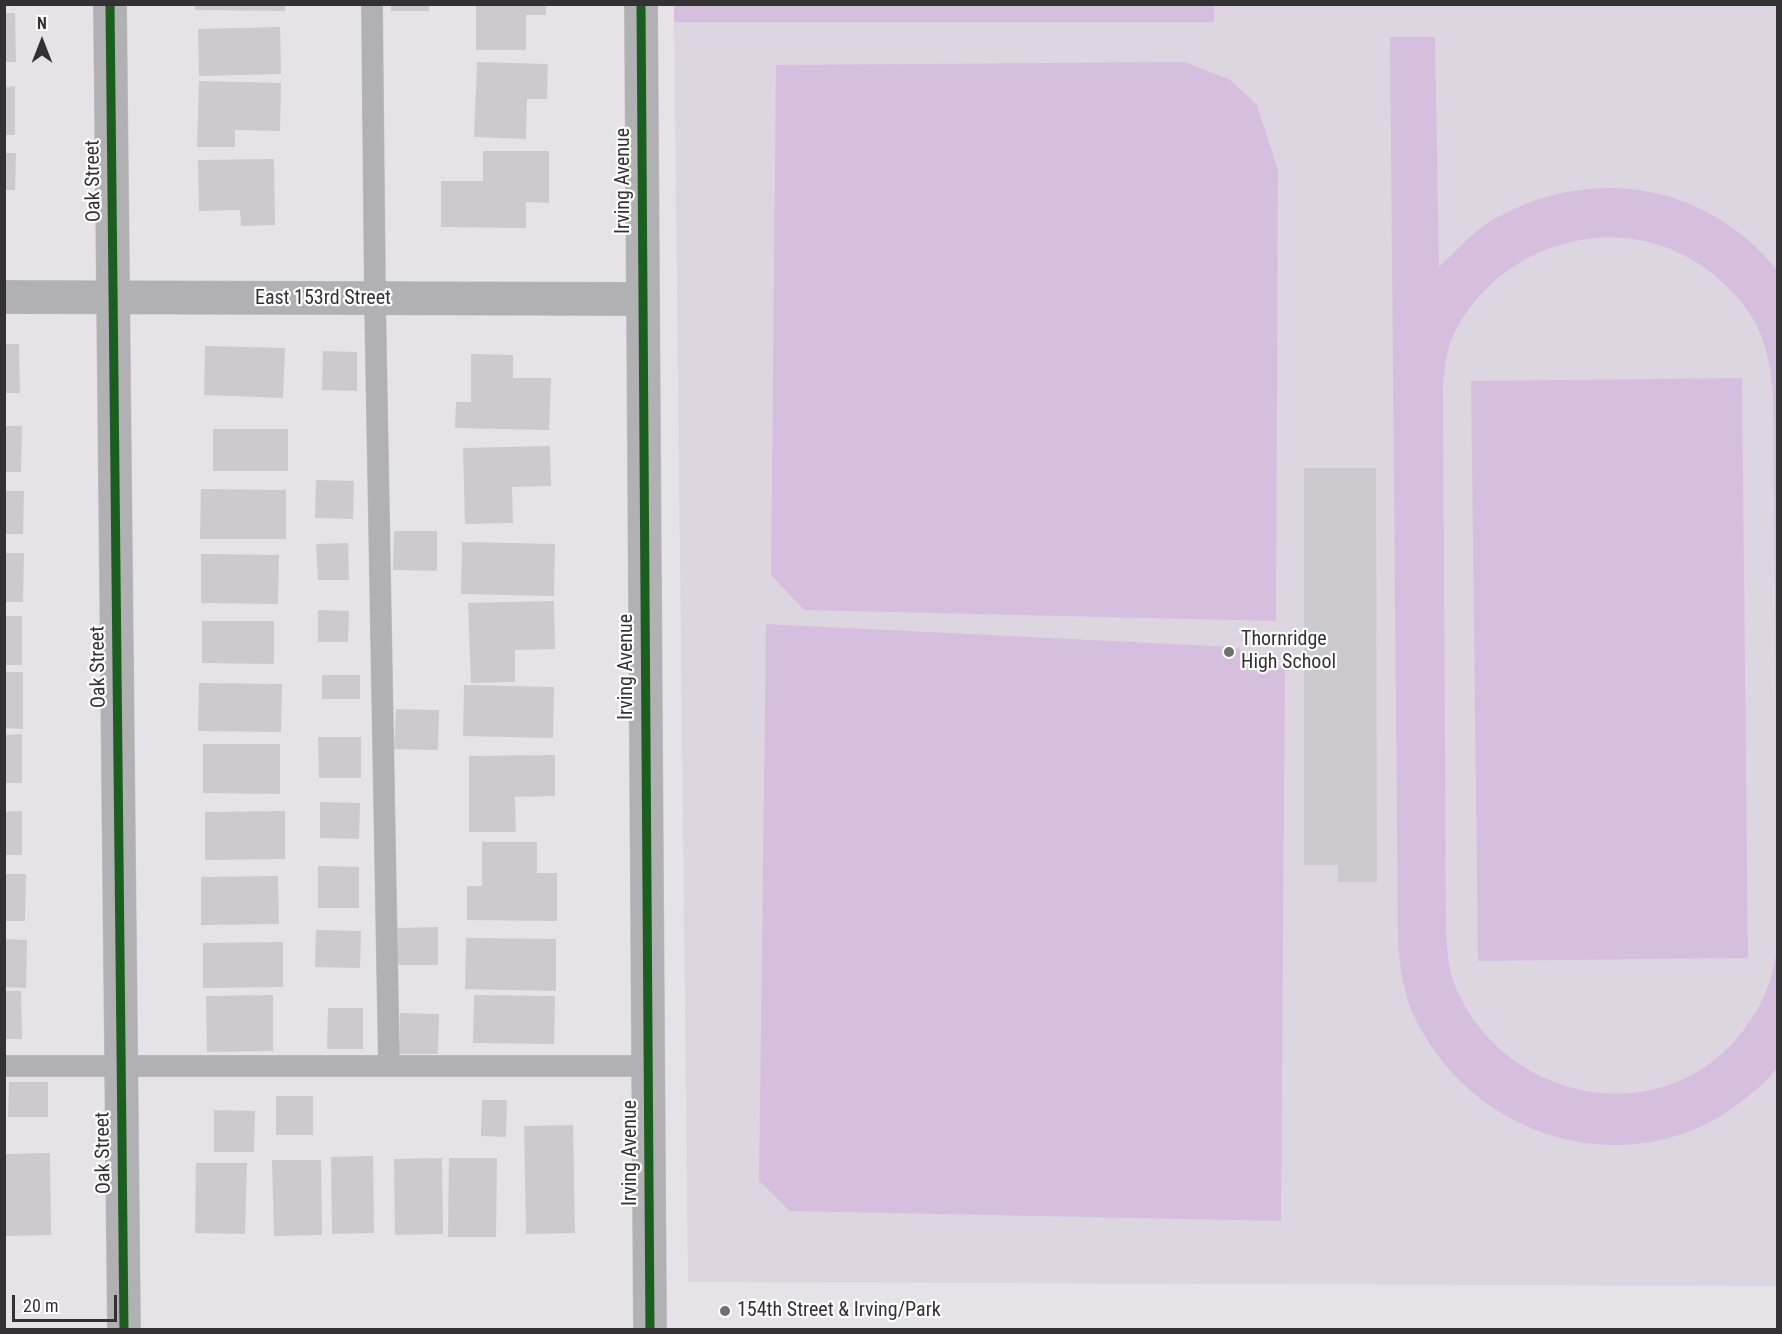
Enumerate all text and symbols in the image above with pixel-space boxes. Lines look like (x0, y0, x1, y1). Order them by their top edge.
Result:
north arrow (12, 12, 72, 72)
text: N (37, 14, 47, 33)
street label: Irving Avenue (612, 128, 636, 234)
street label: Oak Street (81, 140, 107, 222)
street label: East 153rd Street (255, 287, 391, 311)
street label: Irving Avenue (615, 614, 639, 720)
street label: Oak Street (86, 626, 112, 708)
place label: Thornridge High School (1241, 628, 1336, 675)
marker: Thornridge High School (1222, 645, 1236, 659)
street label: Irving Avenue (619, 1100, 643, 1206)
street label: Oak Street (91, 1112, 117, 1194)
scale bar (15, 1283, 120, 1321)
text: 20 m (23, 1295, 58, 1316)
place label: 154th Street & Irving/Park (737, 1299, 941, 1323)
marker: 154th Street & Irving/Park (718, 1304, 732, 1318)

